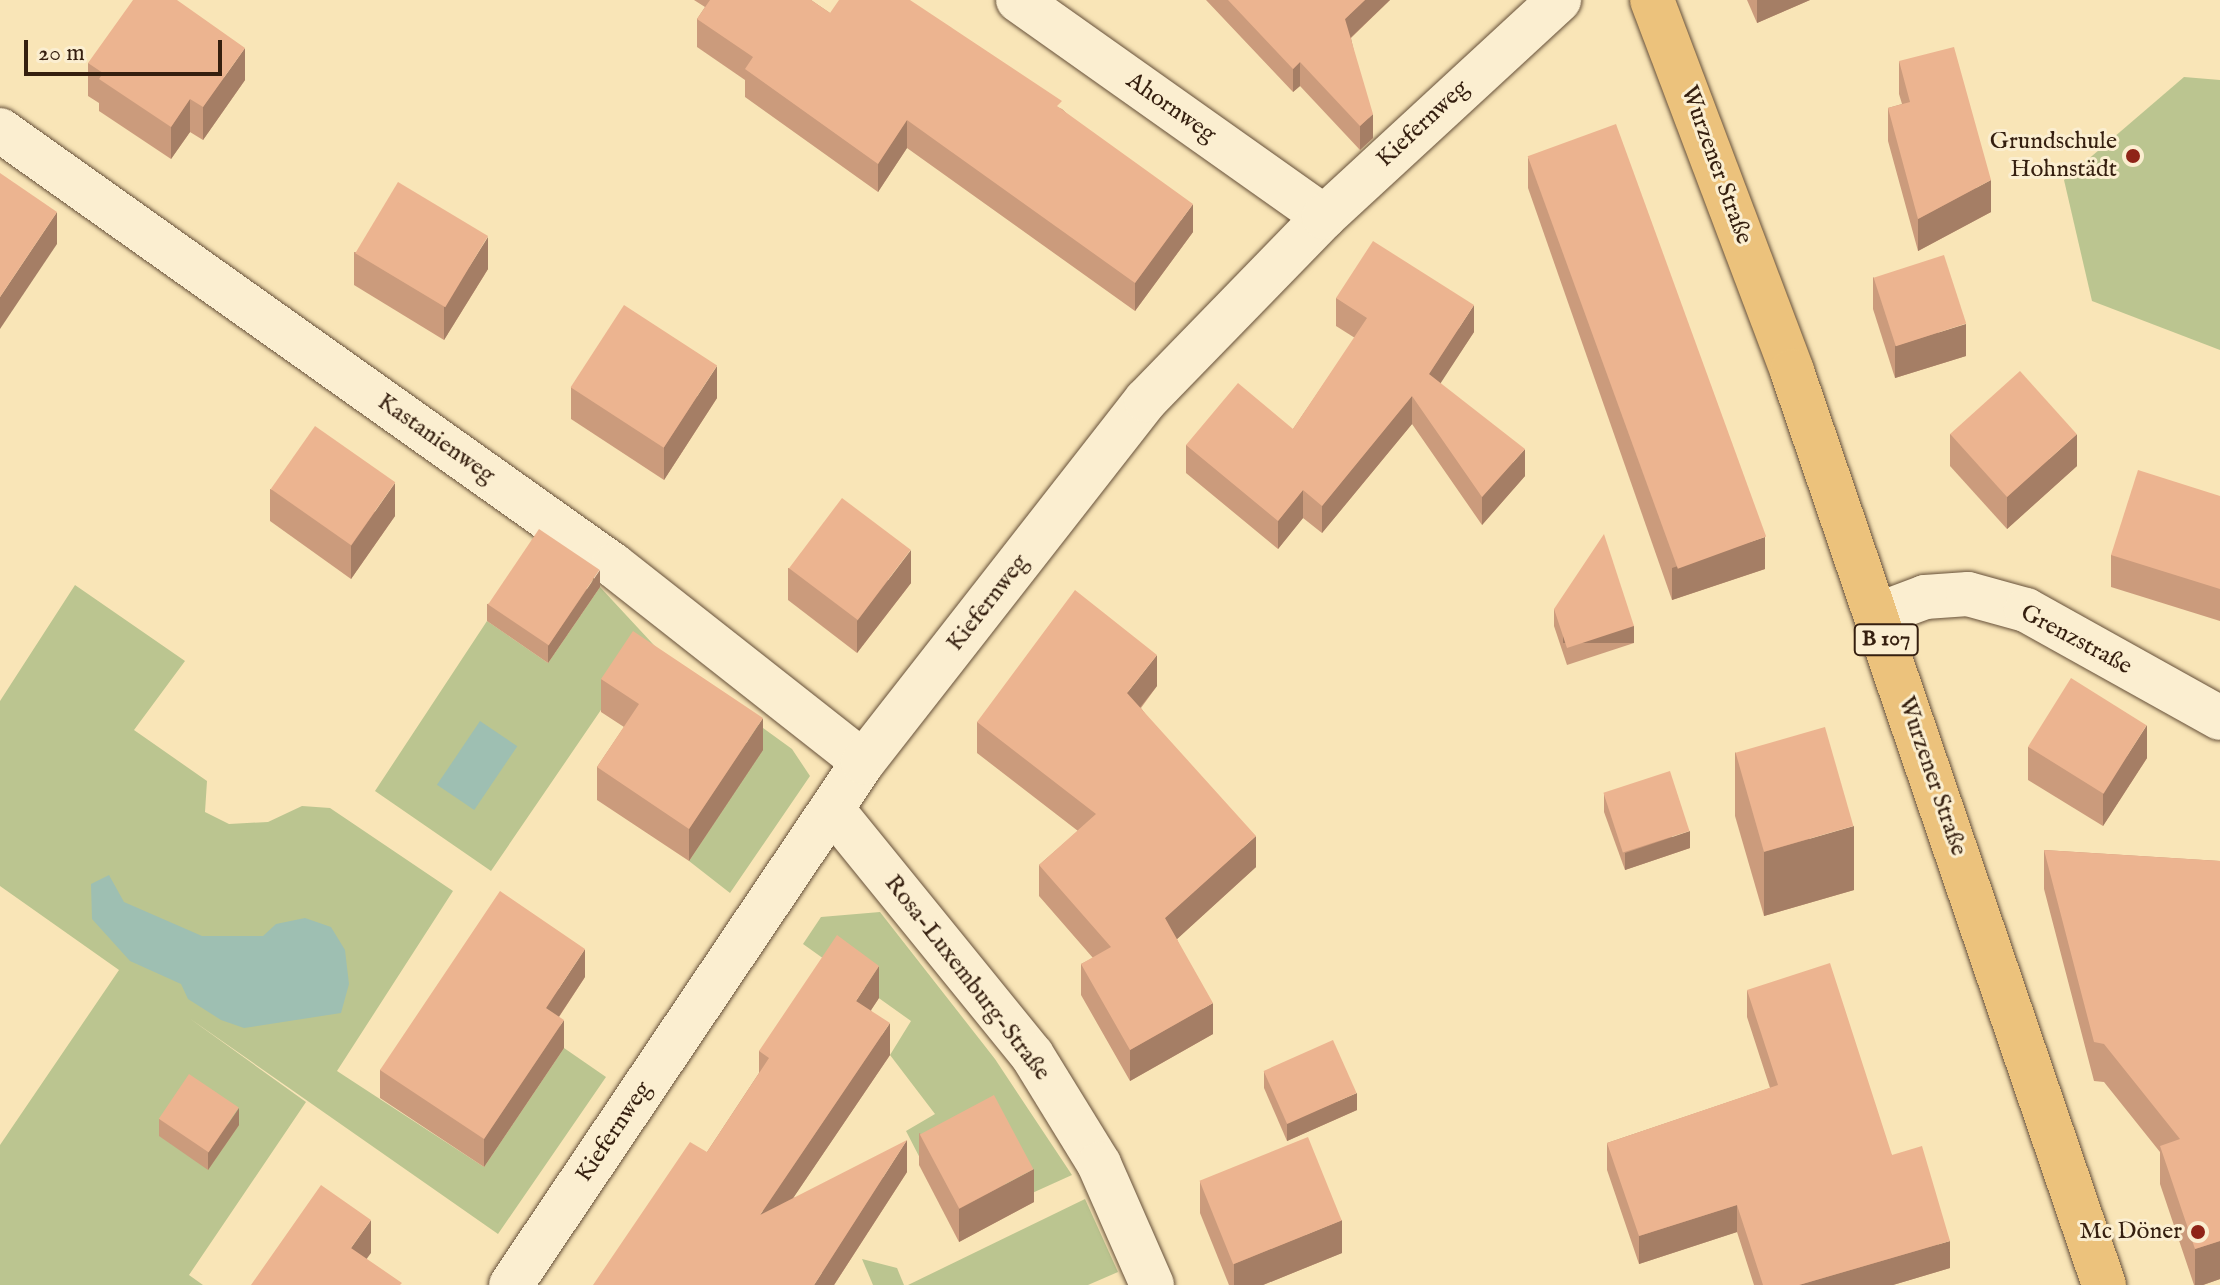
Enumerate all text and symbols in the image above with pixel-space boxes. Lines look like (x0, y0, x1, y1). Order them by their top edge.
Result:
scale bar (28, 24, 226, 74)
text: 20 m (38, 38, 85, 69)
street label: Ahornweg (1121, 67, 1221, 149)
street label: Kiefernweg (1371, 74, 1475, 174)
street label: Wurzener Straße (1674, 82, 1758, 248)
place label: Grundschule Hohnstädt (1990, 128, 2117, 184)
marker: Grundschule Hohnstädt (2124, 147, 2142, 165)
street label: Kastanienweg (372, 388, 500, 490)
street label: Kiefernweg (941, 549, 1035, 657)
street label: Grenzstraße (2015, 599, 2137, 681)
road number: B 107 (1852, 622, 1920, 658)
street label: Wurzener Straße (1891, 693, 1973, 859)
street label: Rosa-Luxemburg-Straße (878, 870, 1056, 1086)
street label: Kiefernweg (570, 1076, 658, 1188)
place label: Mc Döner (2079, 1218, 2182, 1246)
marker: Mc Döner (2189, 1223, 2207, 1241)

